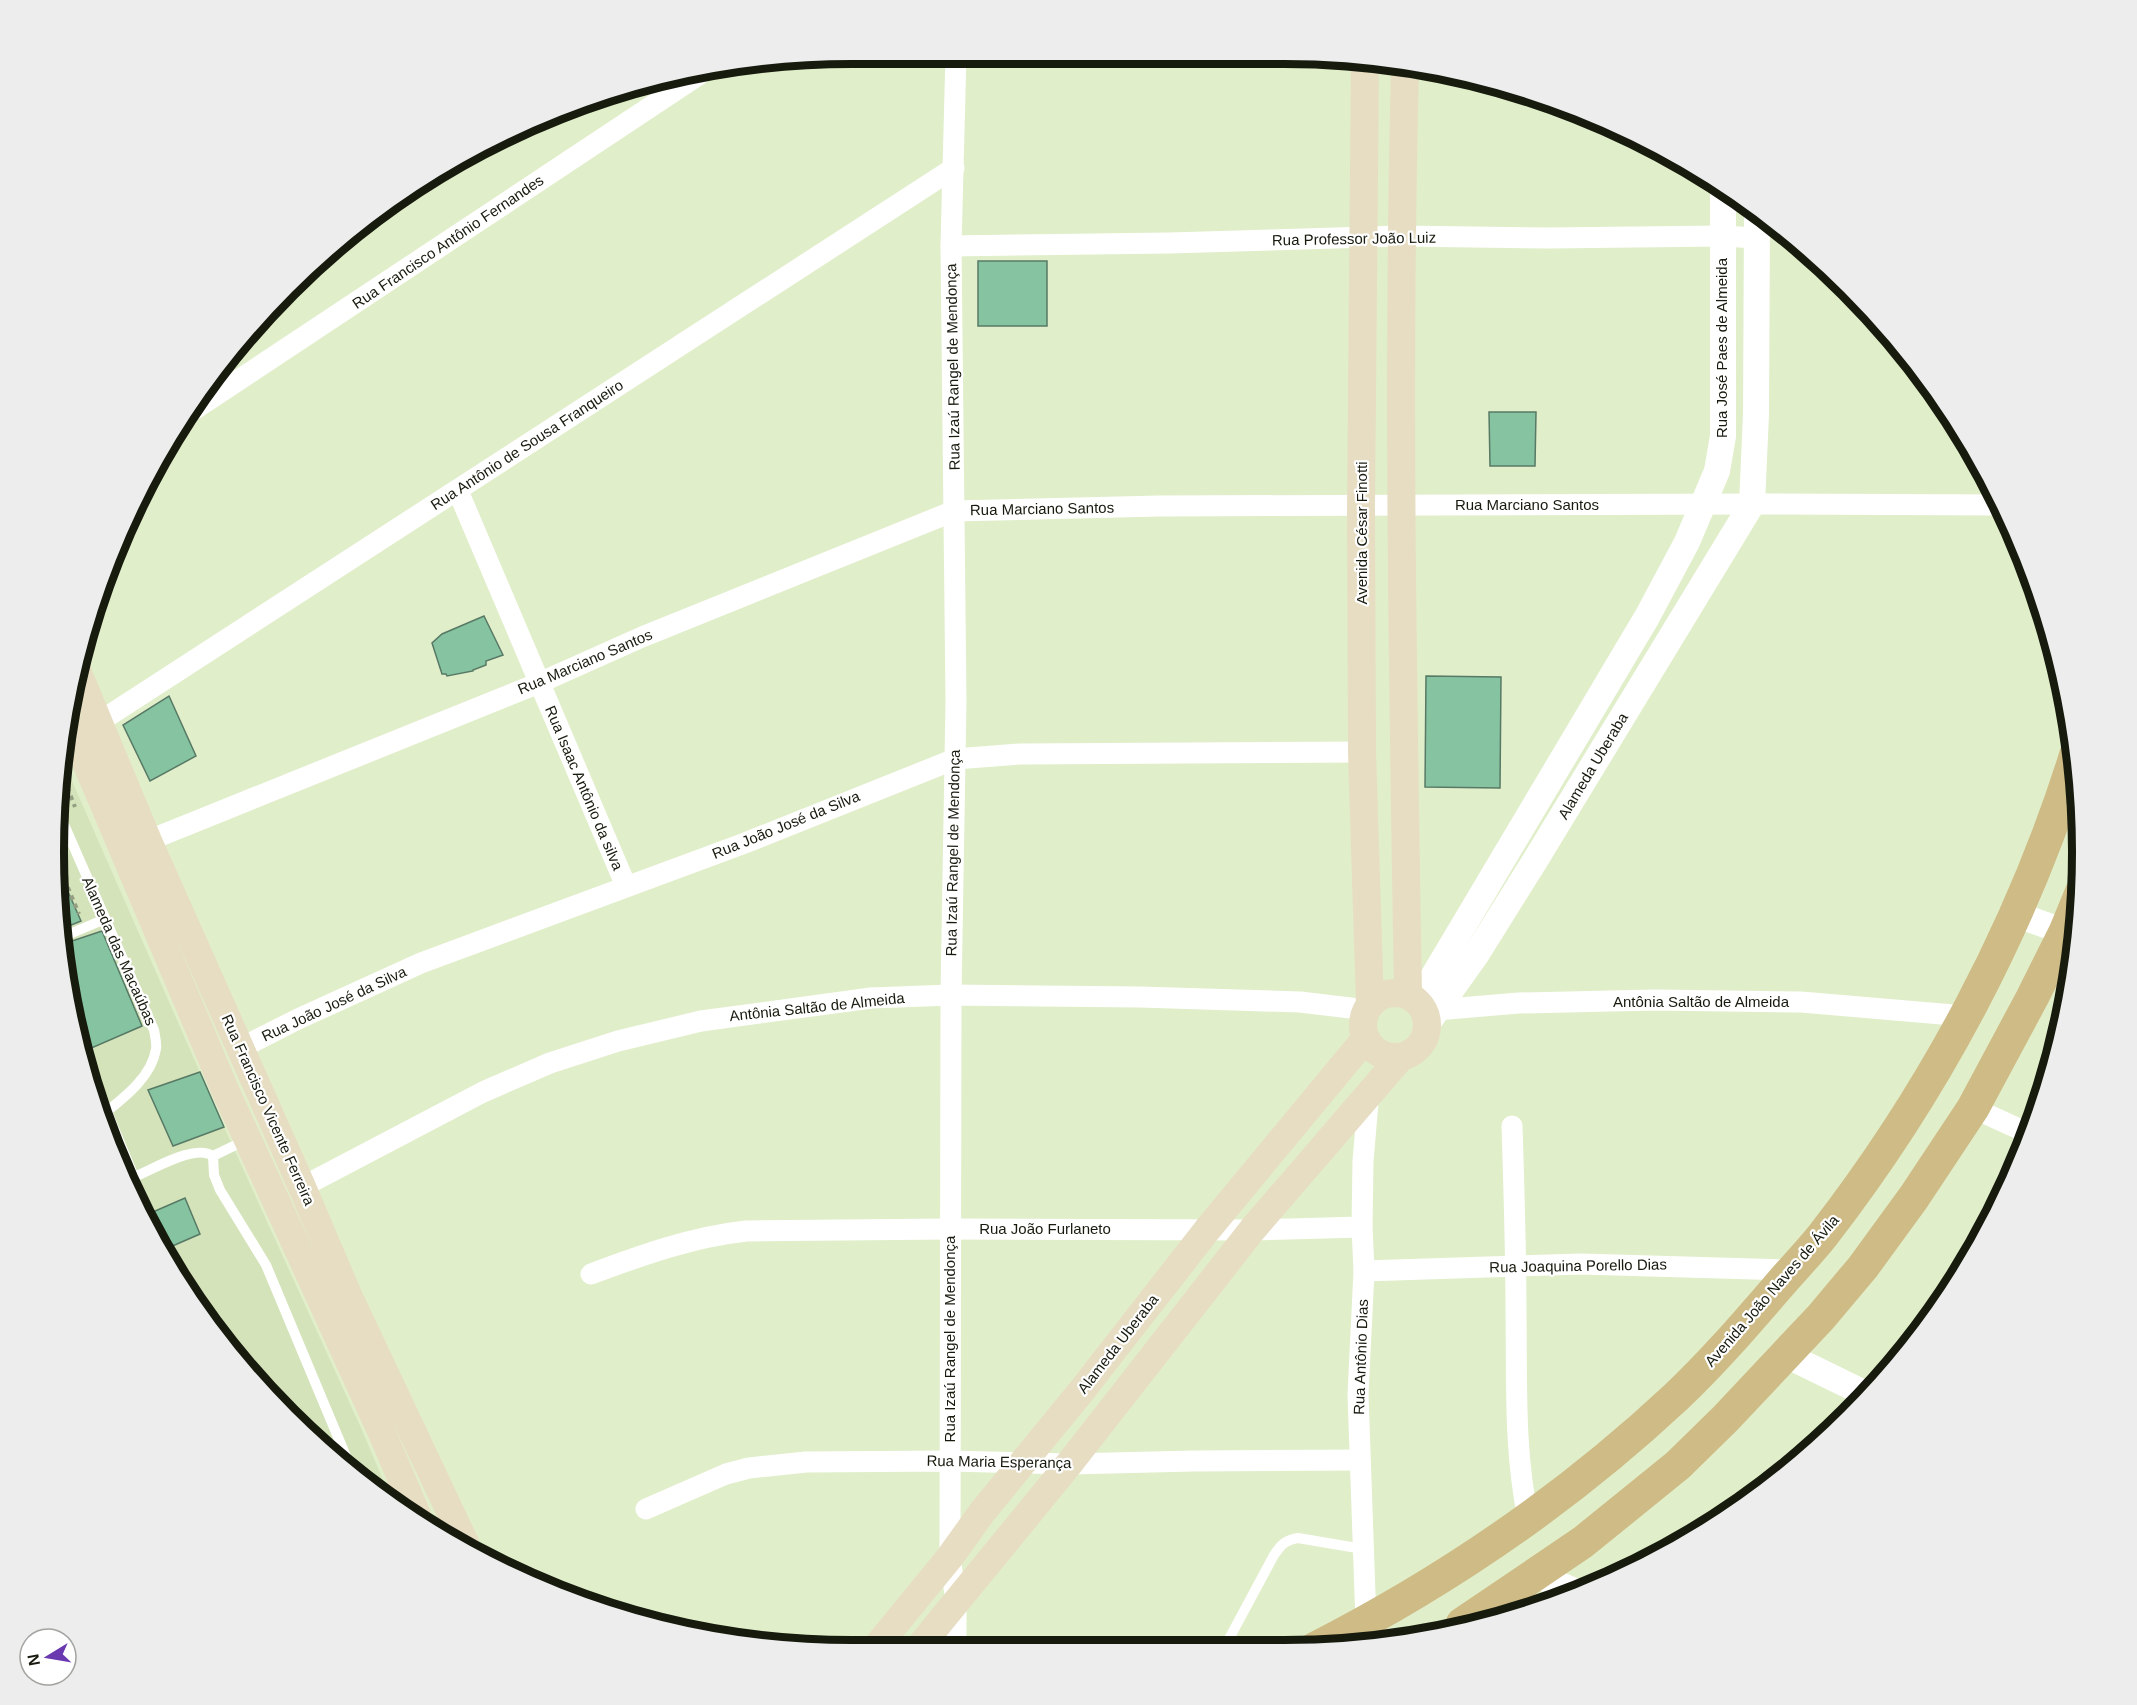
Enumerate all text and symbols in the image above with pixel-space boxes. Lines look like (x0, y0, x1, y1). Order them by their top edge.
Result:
street label: Rua Francisco Antônio Fernandes (349, 171, 546, 312)
street label: Rua Professor João Luiz (1272, 229, 1436, 248)
street label: Rua José Paes de Almeida (1713, 257, 1730, 438)
street label: Rua Izaú Rangel de Mendonça (942, 263, 963, 471)
street label: Rua Antônio de Sousa Franqueiro (427, 376, 626, 513)
street label: Avenida César Finotti (1353, 461, 1370, 605)
street label: Rua Marciano Santos (1455, 496, 1599, 513)
street label: Rua Marciano Santos (970, 499, 1114, 518)
street label: Rua Marciano Santos (515, 626, 655, 698)
street label: Rua Isaac Antônio da silva (542, 703, 627, 873)
street label: Alameda Uberaba (1554, 709, 1631, 822)
street label: Rua Izaú Rangel de Mendonça (942, 749, 963, 957)
street label: Rua João José da Silva (710, 787, 863, 862)
street label: Alameda das Macaúbas (79, 874, 160, 1028)
street label: Rua João José da Silva (259, 962, 409, 1045)
street label: Antônia Saltão de Almeida (729, 989, 906, 1024)
street label: Antônia Saltão de Almeida (1613, 993, 1790, 1010)
street label: Rua Francisco Vicente Ferreira (219, 1012, 319, 1209)
street label: Avenida João Naves de Ávila (1701, 1211, 1842, 1370)
street label: Rua João Furlaneto (979, 1220, 1111, 1237)
street label: Rua Izaú Rangel de Mendonça (941, 1235, 958, 1442)
street label: Rua Joaquina Porello Dias (1489, 1255, 1667, 1276)
street label: Alameda Uberaba (1074, 1290, 1162, 1397)
street label: Rua Antônio Dias (1350, 1299, 1371, 1415)
street label: Rua Maria Esperança (926, 1452, 1072, 1471)
north arrow (18, 1627, 78, 1687)
text: N (24, 1652, 43, 1667)

